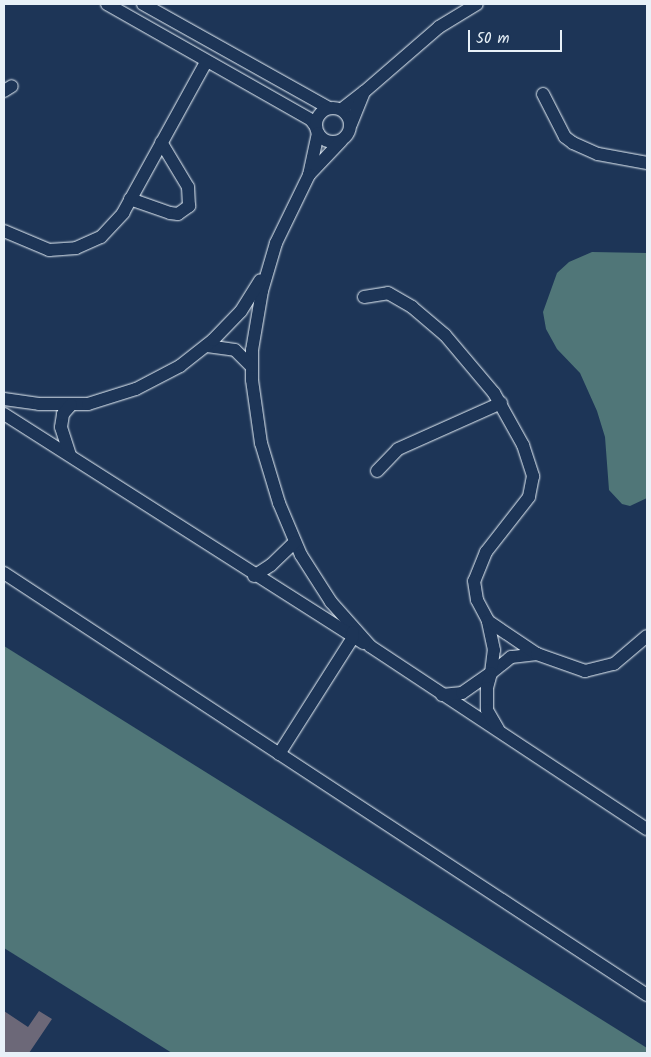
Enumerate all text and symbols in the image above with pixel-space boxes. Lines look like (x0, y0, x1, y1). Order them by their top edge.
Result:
scale bar (471, 20, 565, 52)
text: 50 m (476, 27, 510, 51)

